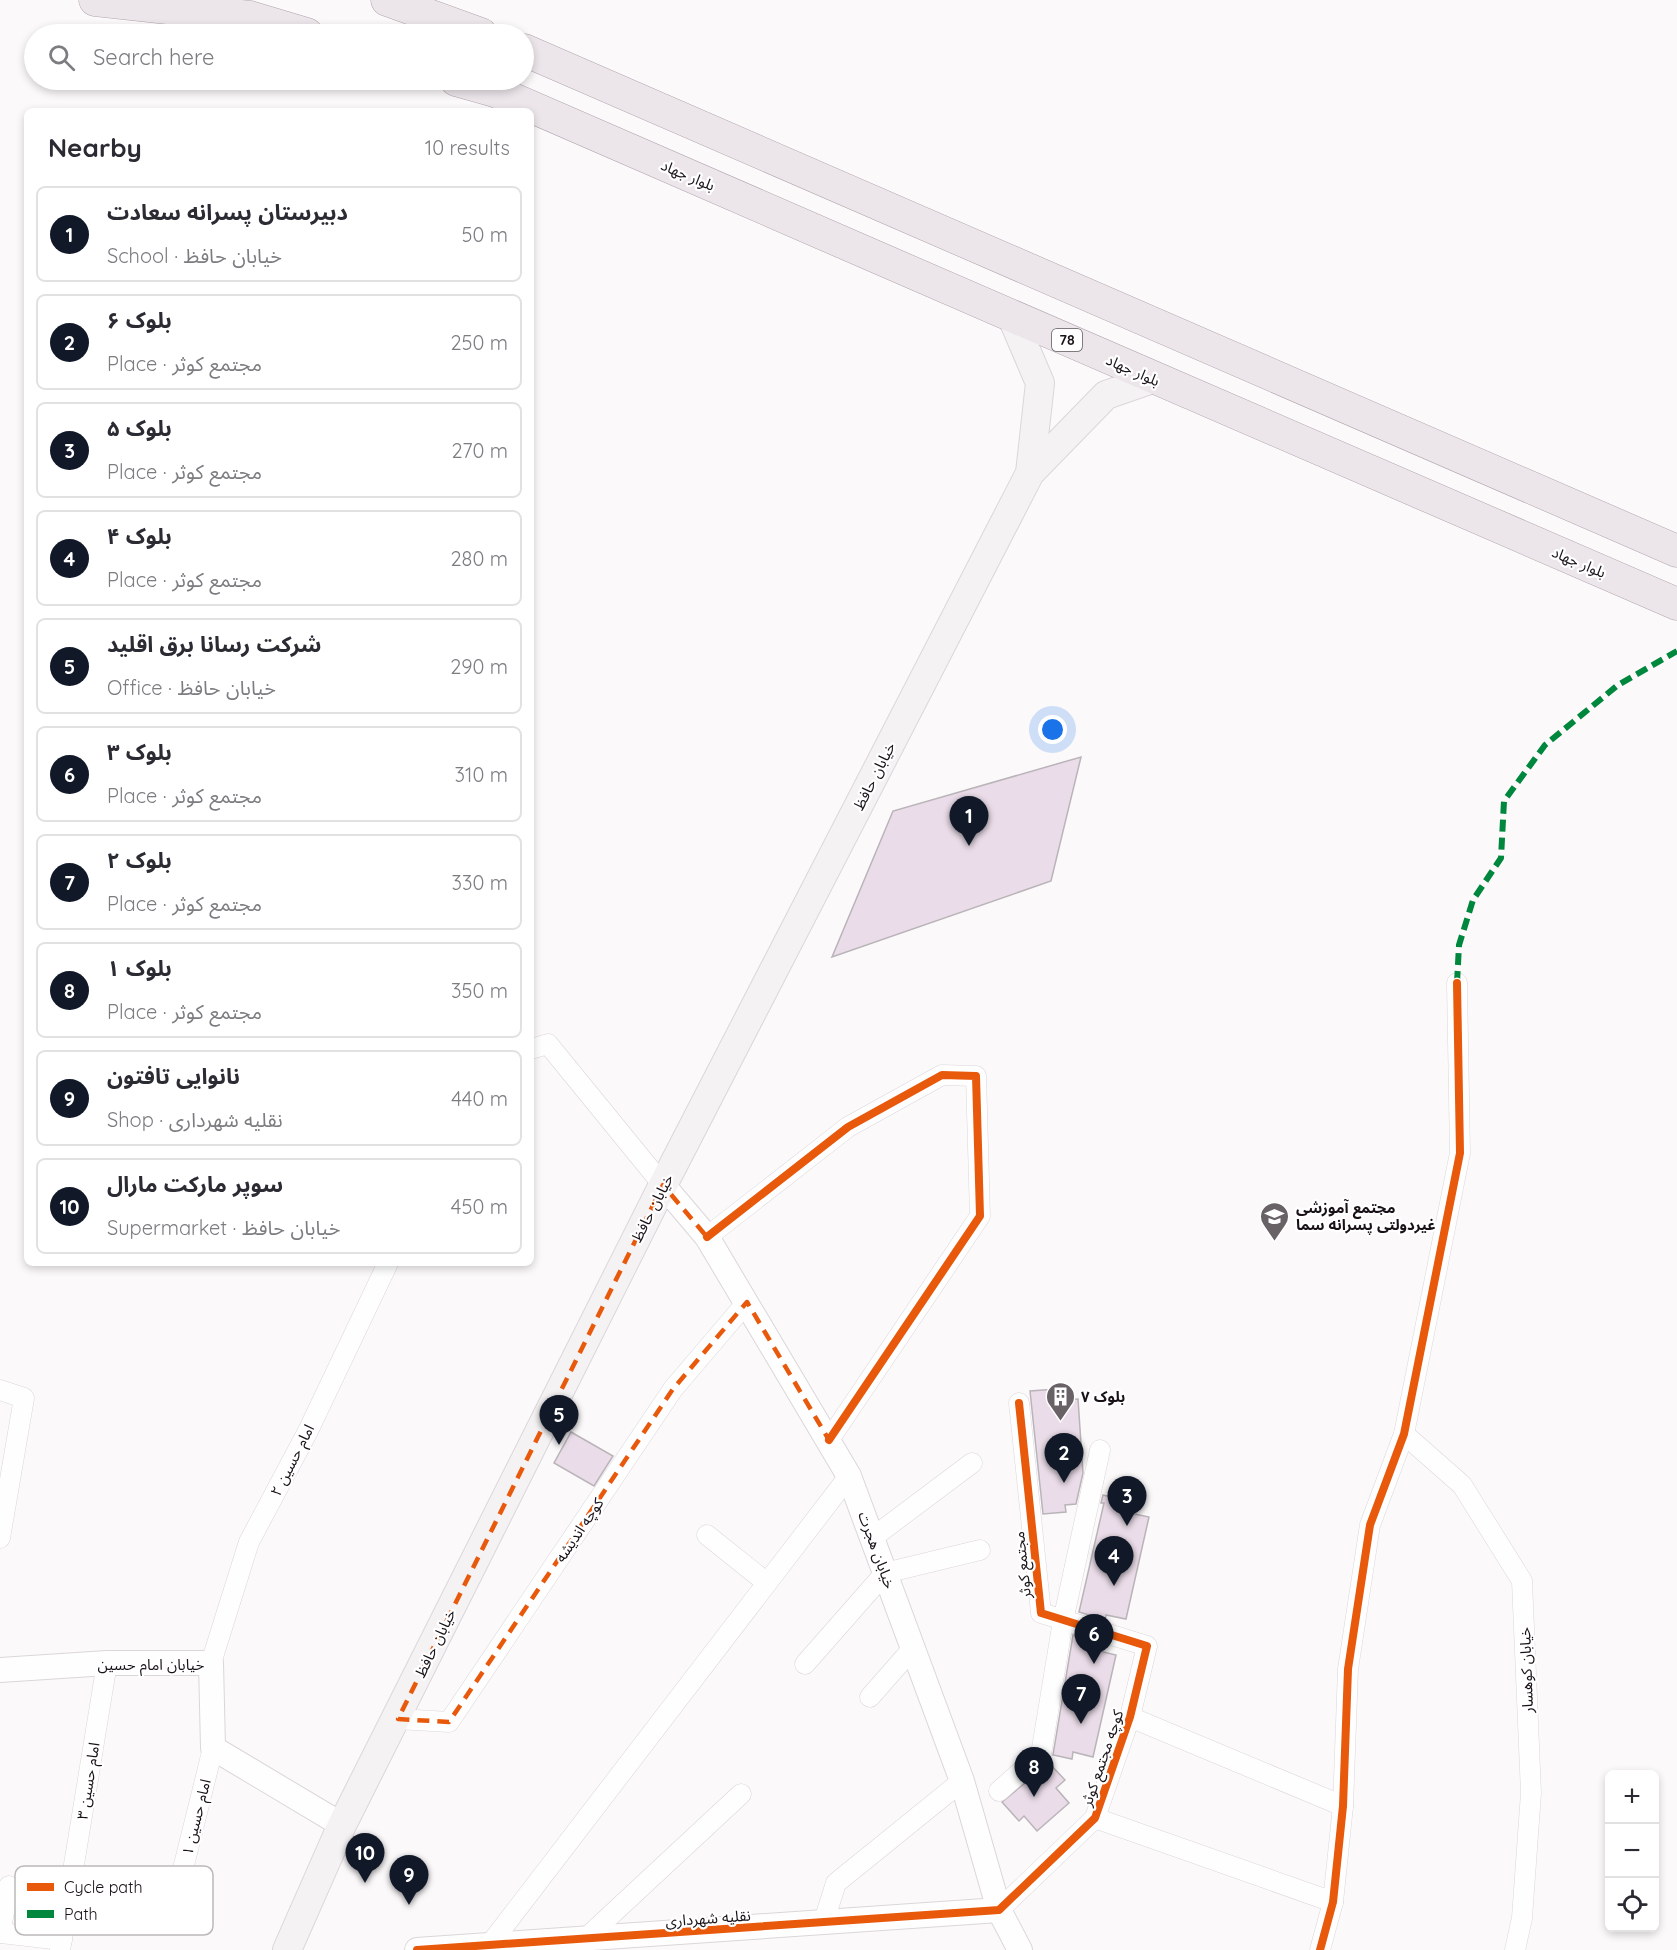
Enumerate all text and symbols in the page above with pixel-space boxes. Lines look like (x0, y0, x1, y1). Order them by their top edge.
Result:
search box (24, 24, 534, 90)
icon: search (45, 41, 78, 74)
text: Search here (93, 43, 214, 71)
text: Nearby (48, 131, 142, 164)
text: 10 results (425, 135, 510, 160)
street label: بلوار جهاد (658, 155, 718, 195)
text: دبیرستان پسرانه سعادت (107, 198, 348, 226)
text: 1 (66, 222, 73, 247)
text: 50 m (462, 222, 508, 247)
text: School · خیابان حافظ (107, 243, 282, 268)
text: بلوک ۶ (107, 306, 172, 334)
road number: 78 (1052, 329, 1082, 351)
text: 2 (64, 330, 75, 355)
text: 250 m (450, 330, 508, 355)
street label: بلوار جهاد (1103, 350, 1163, 390)
text: Place · مجتمع کوثر (107, 351, 262, 376)
text: بلوک ۵ (107, 414, 172, 442)
text: 3 (64, 438, 75, 463)
text: 270 m (451, 438, 508, 463)
text: Place · مجتمع کوثر (107, 459, 262, 484)
text: بلوک ۴ (107, 522, 172, 550)
street label: بلوار جهاد (1549, 542, 1609, 582)
text: 4 (64, 546, 75, 571)
text: 280 m (451, 546, 508, 571)
text: Place · مجتمع کوثر (107, 567, 262, 592)
text: شرکت رسانا برق اقلید (107, 630, 321, 658)
text: 5 (64, 654, 75, 679)
text: 290 m (450, 654, 508, 679)
text: Office · خیابان حافظ (107, 675, 276, 700)
your location (1038, 715, 1067, 744)
text: بلوک ۳ (107, 738, 172, 766)
street label: خیابان حافظ (849, 739, 899, 813)
text: 6 (64, 762, 75, 787)
text: 310 m (455, 762, 508, 787)
text: Place · مجتمع کوثر (107, 783, 262, 808)
pin: 1 (950, 796, 988, 846)
text: بلوک ۲ (107, 846, 172, 874)
text: 7 (64, 870, 75, 895)
text: 330 m (451, 870, 508, 895)
text: Place · مجتمع کوثر (107, 891, 262, 916)
text: بلوک ۱ (107, 954, 172, 982)
text: 8 (64, 978, 75, 1003)
text: 350 m (451, 978, 508, 1003)
text: Place · مجتمع کوثر (107, 999, 262, 1024)
text: نانوایی تافتون (107, 1062, 240, 1090)
text: 9 (64, 1086, 75, 1111)
text: 440 m (451, 1086, 508, 1111)
text: Shop · نقلیه شهرداری (107, 1107, 283, 1132)
text: سوپر مارکت مارال (107, 1170, 283, 1198)
street label: خیابان حافظ (627, 1171, 677, 1245)
text: 10 (59, 1194, 80, 1219)
text: 450 m (451, 1194, 508, 1219)
place label: مجتمع آموزشی غیردولتی پسرانه سما (1296, 1198, 1436, 1234)
school or university icon: مجتمع آموزشی غیردولتی پسرانه سما (1259, 1200, 1291, 1242)
text: Supermarket · خیابان حافظ (107, 1215, 341, 1240)
building icon: بلوک ۷ (1044, 1380, 1076, 1422)
place label: بلوک ۷ (1081, 1387, 1125, 1406)
pin: 5 (540, 1396, 578, 1445)
street label: امام حسین ۲ (266, 1421, 320, 1500)
pin: 2 (1044, 1434, 1084, 1483)
pin: 3 (1108, 1476, 1146, 1526)
street label: کوچه اندیشه (551, 1494, 609, 1566)
street label: خیابان هجرت (854, 1509, 900, 1591)
street label: مجتمع کوثر (1009, 1530, 1038, 1601)
pin: 4 (1094, 1536, 1134, 1586)
street label: خیابان حافظ (410, 1605, 460, 1680)
pin: 6 (1074, 1614, 1114, 1664)
street label: خیابان کوهسار (1515, 1627, 1537, 1714)
street label: خیابان امام حسین (98, 1655, 205, 1676)
pin: 7 (1062, 1674, 1100, 1724)
street label: کوچه مجتمع کوثر (1076, 1706, 1131, 1811)
street label: امام حسین ۳ (73, 1741, 105, 1821)
pin: 8 (1014, 1748, 1054, 1797)
map controls (1605, 1770, 1659, 1932)
button: + (1605, 1770, 1659, 1824)
street label: امام حسین ۱ (177, 1777, 217, 1858)
button: − (1605, 1824, 1659, 1878)
pin: 10 (346, 1834, 385, 1883)
pin: 9 (390, 1856, 428, 1905)
legend (15, 1866, 213, 1935)
text: Cycle path (64, 1877, 143, 1897)
button: locate (1605, 1878, 1659, 1932)
text: Path (64, 1904, 98, 1924)
street label: نقلیه شهرداری (665, 1906, 751, 1930)

